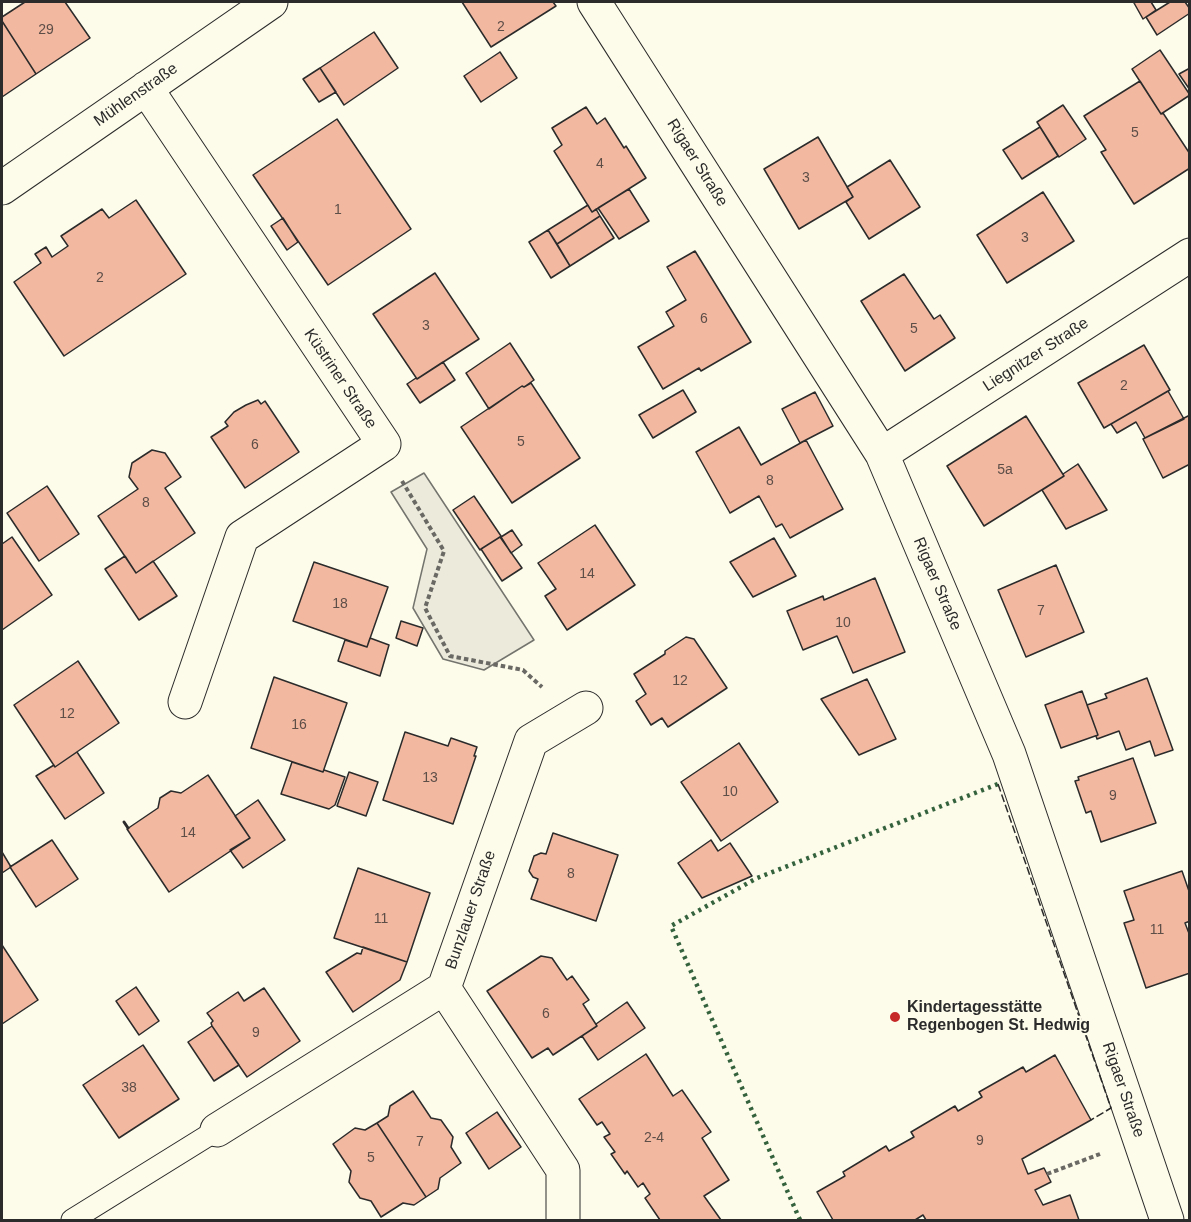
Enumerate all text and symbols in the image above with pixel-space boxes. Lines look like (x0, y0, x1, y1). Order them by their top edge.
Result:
house number: 2 (497, 19, 505, 35)
house number: 29 (38, 22, 54, 38)
street label: Mühlenstraße (90, 59, 182, 131)
street label: Rigaer Straße (662, 116, 732, 210)
house number: 5 (1131, 125, 1139, 141)
house number: 4 (596, 156, 604, 172)
house number: 3 (802, 170, 810, 186)
house number: 1 (334, 202, 342, 218)
house number: 3 (1021, 230, 1029, 246)
house number: 2 (96, 270, 104, 286)
house number: 6 (700, 311, 708, 327)
street label: Liegnitzer Straße (980, 314, 1092, 396)
house number: 3 (422, 318, 430, 334)
house number: 5 (910, 321, 918, 337)
street label: Küstriner Straße (299, 325, 381, 433)
house number: 2 (1120, 378, 1128, 394)
house number: 5 (517, 434, 525, 450)
house number: 6 (251, 437, 259, 453)
house number: 5a (997, 462, 1013, 478)
house number: 8 (766, 473, 774, 489)
house number: 8 (142, 495, 150, 511)
street label: Rigaer Straße (909, 534, 965, 634)
house number: 14 (579, 566, 595, 582)
house number: 18 (332, 596, 348, 612)
house number: 7 (1037, 603, 1045, 619)
house number: 10 (835, 615, 851, 631)
house number: 12 (672, 673, 688, 689)
house number: 12 (59, 706, 75, 722)
house number: 16 (291, 717, 307, 733)
house number: 13 (422, 770, 438, 786)
house number: 10 (722, 784, 738, 800)
house number: 9 (1109, 788, 1117, 804)
house number: 14 (180, 825, 196, 841)
street label: Bunzlauer Straße (442, 848, 500, 972)
house number: 8 (567, 866, 575, 882)
house number: 11 (374, 911, 388, 927)
house number: 11 (1150, 922, 1164, 938)
place label: Kindertagesstätte Regenbogen St. Hedwig (907, 998, 1090, 1036)
house number: 6 (542, 1006, 550, 1022)
marker: Kindertagesstätte Regenbogen St. Hedwig (888, 1010, 902, 1024)
house number: 9 (252, 1025, 260, 1041)
street label: Rigaer Straße (1098, 1040, 1148, 1140)
house number: 38 (121, 1080, 137, 1096)
house number: 2-4 (644, 1130, 664, 1146)
house number: 9 (976, 1133, 984, 1149)
house number: 7 (416, 1134, 424, 1150)
house number: 5 (367, 1150, 375, 1166)

